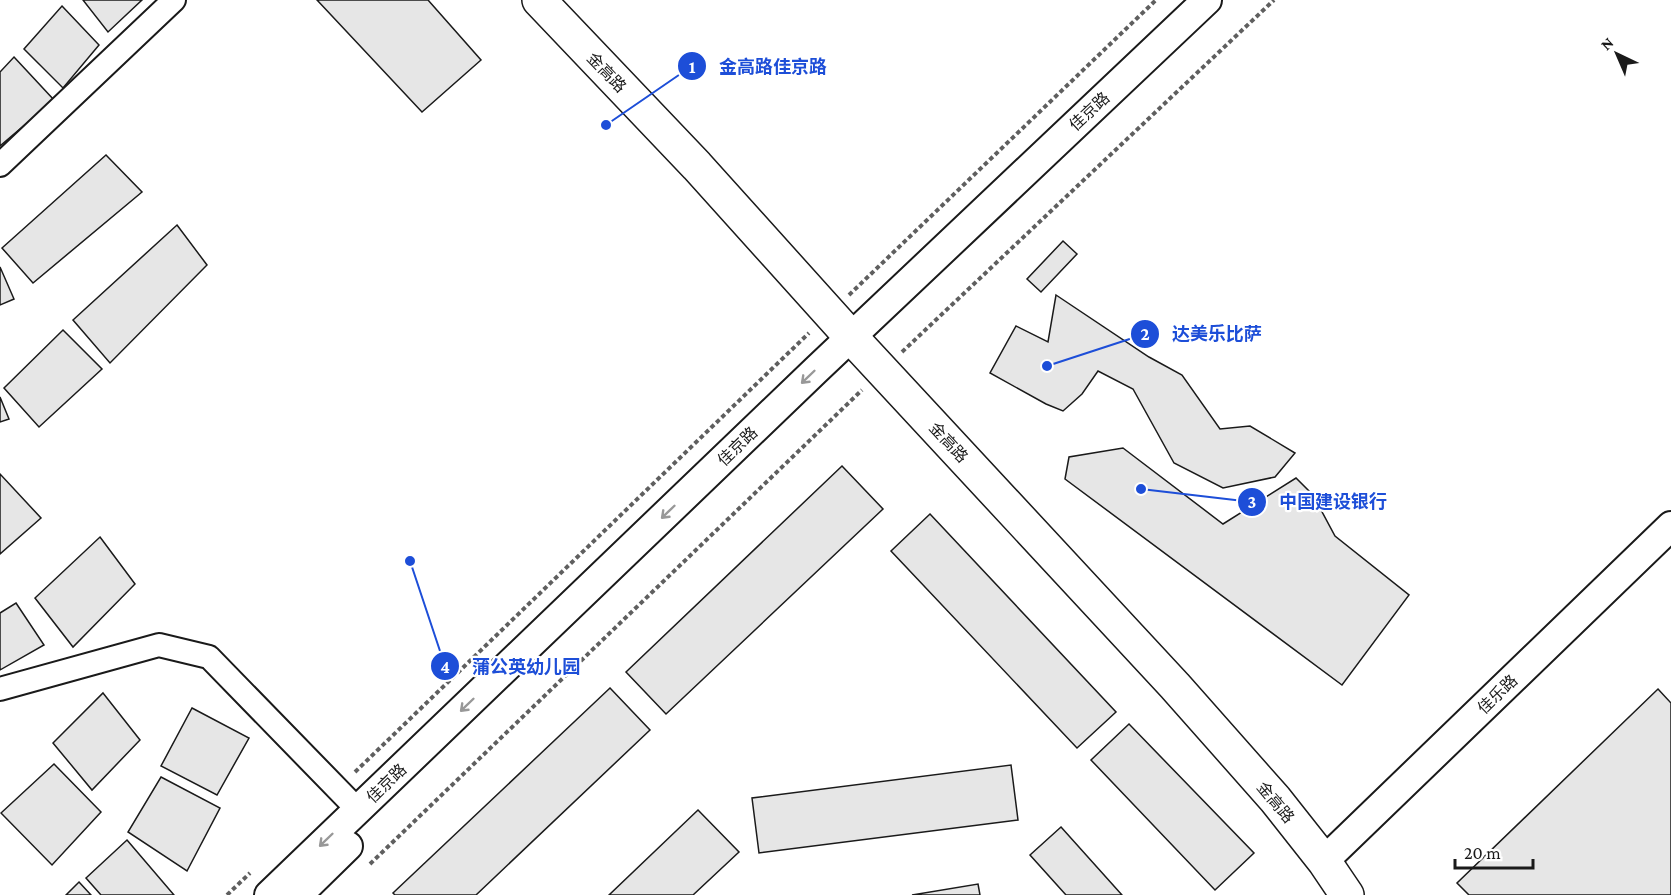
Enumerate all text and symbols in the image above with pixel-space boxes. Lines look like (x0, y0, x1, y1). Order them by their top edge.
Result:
north arrow (1587, 24, 1647, 84)
text: N (1597, 34, 1617, 53)
callout: 金高路佳京路 (677, 48, 839, 84)
street label: 金高路 (584, 49, 629, 96)
text: 1 (689, 57, 696, 77)
text: 金高路佳京路 (719, 57, 827, 77)
street label: 佳京路 (1066, 89, 1113, 134)
callout: 达美乐比萨 (1130, 316, 1274, 352)
text: 2 (1140, 324, 1150, 344)
text: 达美乐比萨 (1172, 324, 1262, 344)
one-way arrow (801, 370, 816, 384)
street label: 金高路 (926, 419, 971, 466)
street label: 佳京路 (714, 424, 761, 469)
callout: 中国建设银行 (1237, 484, 1399, 520)
text: 中国建设银行 (1279, 491, 1387, 512)
text: 3 (1248, 492, 1256, 512)
one-way arrow (660, 505, 675, 519)
callout: 蒲公英幼儿园 (430, 648, 592, 684)
text: 4 (440, 657, 450, 677)
text: 蒲公英幼儿园 (472, 657, 580, 677)
street label: 佳乐路 (1474, 672, 1521, 717)
one-way arrow (459, 698, 474, 713)
street label: 佳京路 (363, 761, 410, 806)
street label: 金高路 (1254, 778, 1298, 826)
scale bar (1455, 832, 1533, 870)
one-way arrow (318, 833, 333, 848)
text: 20 m (1464, 843, 1501, 863)

